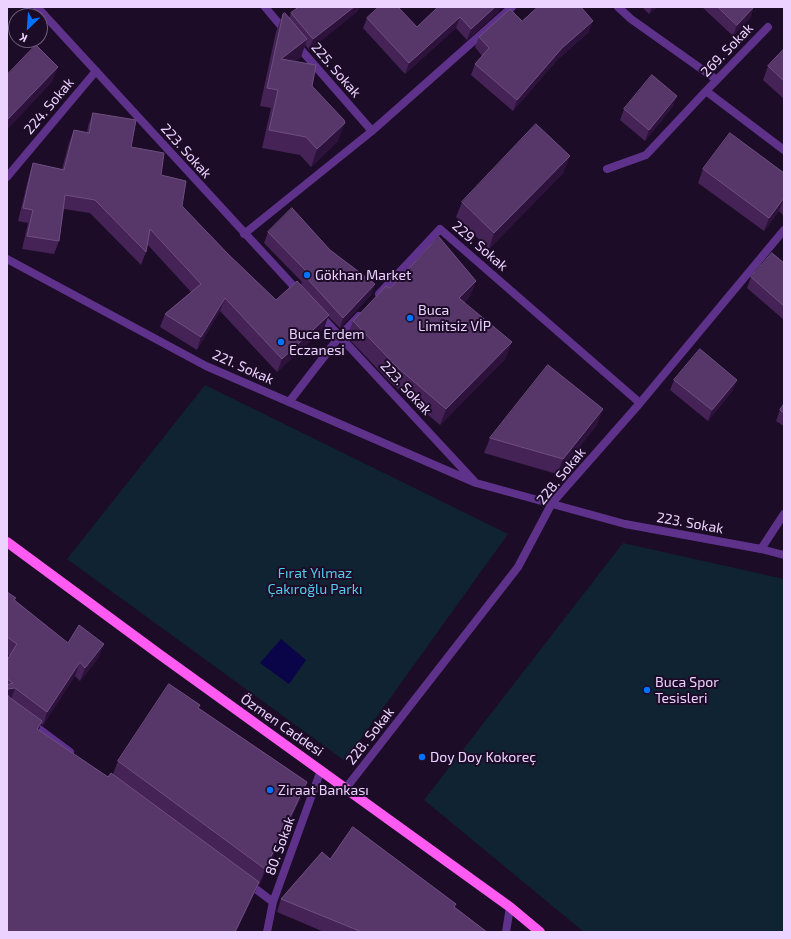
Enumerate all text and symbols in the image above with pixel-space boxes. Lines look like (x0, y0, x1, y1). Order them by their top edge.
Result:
north arrow (8, 8, 48, 48)
street label: 269. Sokak (697, 20, 757, 80)
text: K (17, 31, 29, 46)
street label: 225. Sokak (308, 39, 364, 101)
street label: 224. Sokak (21, 74, 77, 138)
street label: 223. Sokak (157, 120, 215, 182)
street label: 229. Sokak (449, 217, 511, 275)
place label: Gökhan Market (315, 267, 411, 283)
marker: Gökhan Market (302, 270, 312, 280)
place label: Buca Limitsiz VİP (418, 302, 491, 334)
marker: Buca Limitsiz VİP (405, 313, 415, 323)
place label: Buca Erdem Eczanesi (289, 326, 364, 358)
marker: Buca Erdem Eczanesi (276, 337, 286, 347)
street label: 221. Sokak (210, 346, 276, 388)
street label: 223. Sokak (377, 358, 435, 418)
street label: 228. Sokak (533, 444, 589, 508)
street label: 223. Sokak (655, 509, 725, 537)
park label: Fırat Yılmaz Çakıroğlu Parkı (268, 565, 362, 598)
place label: Buca Spor Tesisleri (655, 674, 719, 706)
marker: Buca Spor Tesisleri (642, 685, 652, 695)
street label: Özmen Caddesi (237, 690, 327, 760)
street label: 228. Sokak (342, 704, 398, 768)
place label: Doy Doy Kokoreç (430, 749, 536, 765)
marker: Doy Doy Kokoreç (417, 752, 427, 762)
place label: Ziraat Bankası (278, 782, 369, 798)
marker: Ziraat Bankası (265, 785, 275, 795)
street label: 80. Sokak (262, 814, 298, 878)

